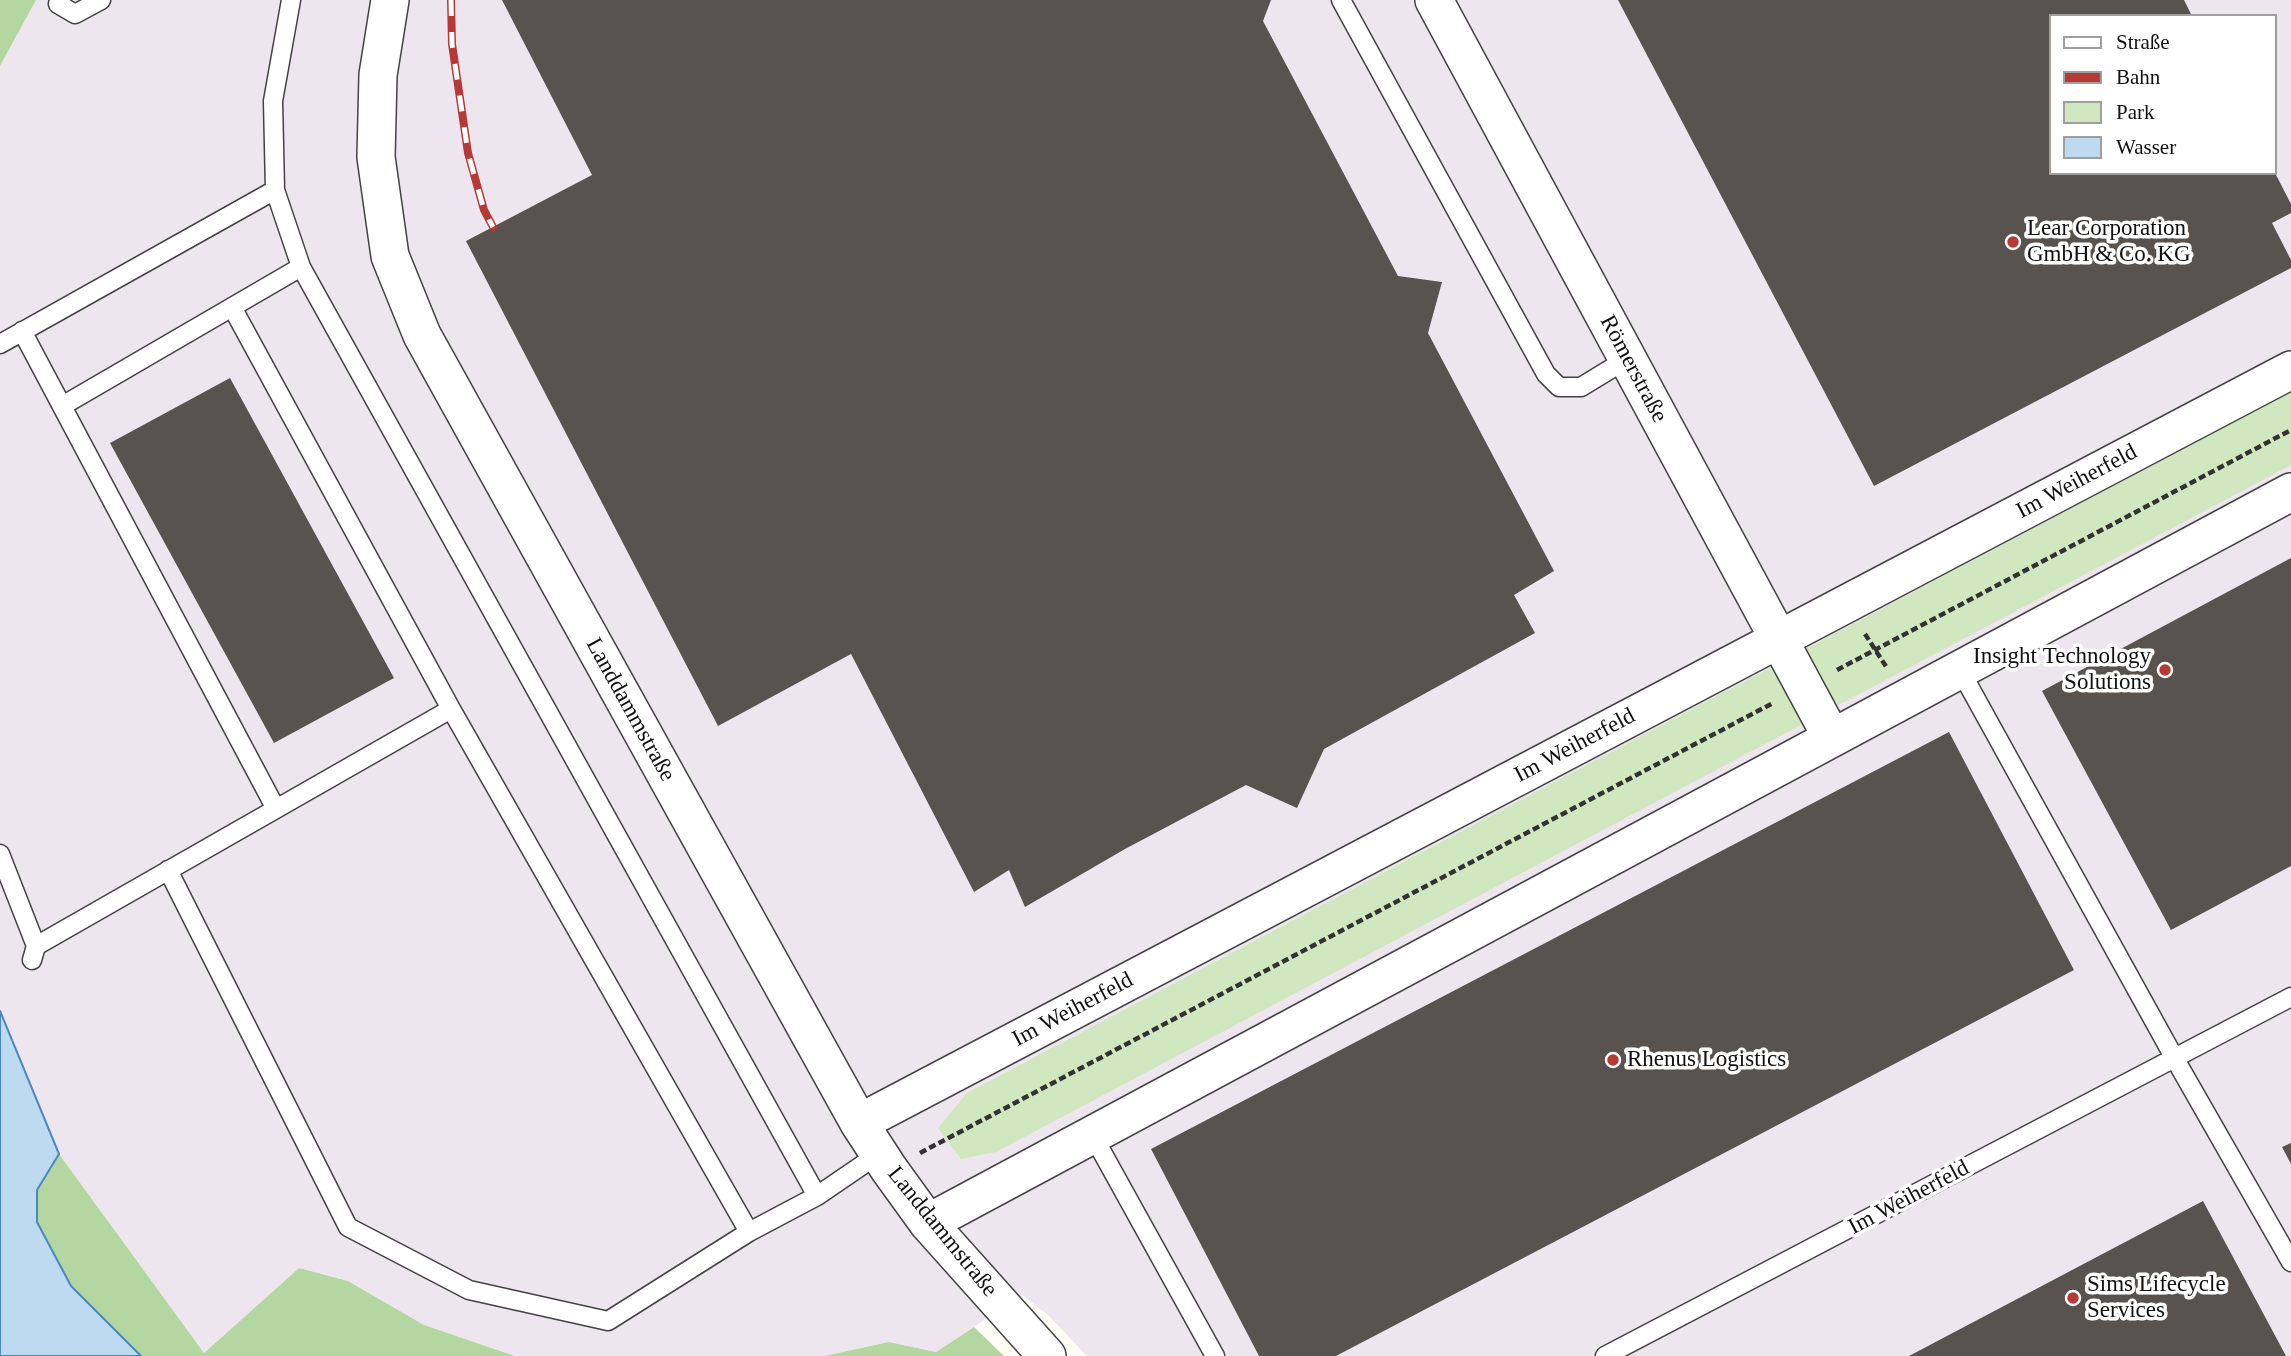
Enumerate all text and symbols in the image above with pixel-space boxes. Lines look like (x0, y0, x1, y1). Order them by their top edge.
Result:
legend (2050, 14, 2277, 175)
text: Straße (2116, 30, 2170, 54)
text: Bahn (2116, 65, 2160, 89)
text: Park (2116, 100, 2155, 124)
text: Wasser (2116, 135, 2176, 159)
place label: Lear Corporation GmbH & Co. KG (2027, 215, 2191, 269)
marker: Lear Corporation GmbH & Co. KG (2005, 234, 2021, 250)
street label: Römerstraße (1593, 311, 1673, 427)
street label: Im Weiherfeld (2012, 439, 2142, 525)
street label: Landdammstraße (579, 633, 681, 787)
place label: Insight Technology Solutions (1973, 643, 2151, 697)
marker: Insight Technology Solutions (2157, 662, 2173, 678)
street label: Im Weiherfeld (1510, 703, 1640, 789)
street label: Im Weiherfeld (1008, 967, 1138, 1053)
place label: Rhenus Logistics (1627, 1046, 1786, 1074)
marker: Rhenus Logistics (1605, 1052, 1621, 1068)
street label: Im Weiherfeld (1844, 1155, 1974, 1241)
street label: Landdammstraße (881, 1161, 1003, 1303)
place label: Sims Lifecycle Services (2087, 1271, 2226, 1325)
marker: Sims Lifecycle Services (2065, 1290, 2081, 1306)

